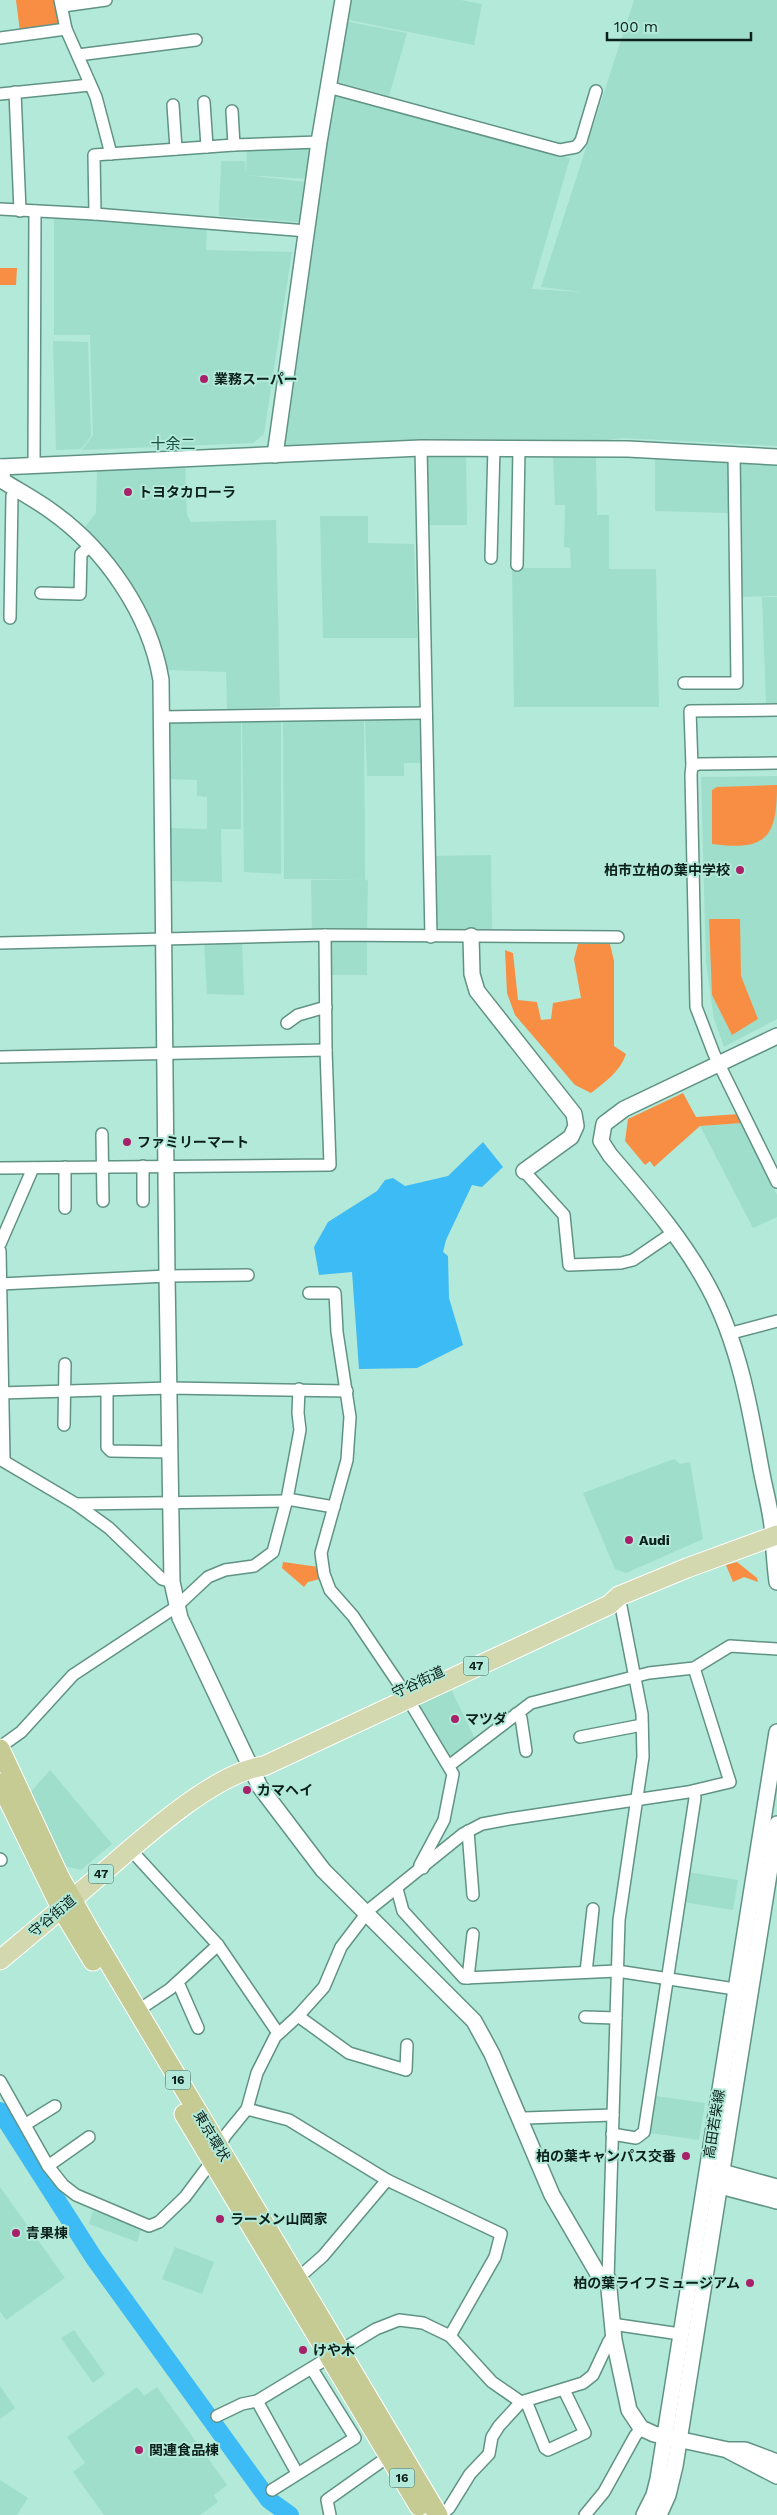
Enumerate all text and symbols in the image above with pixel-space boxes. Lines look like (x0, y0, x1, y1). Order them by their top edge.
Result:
scale bar (607, 10, 751, 42)
text: 100 m (614, 18, 658, 36)
place label: 業務スーパー (214, 371, 298, 387)
marker: 業務スーパー (198, 373, 210, 385)
district label: 十余二 (150, 435, 196, 453)
place label: トヨタカローラ (138, 484, 236, 500)
marker: トヨタカローラ (122, 486, 134, 498)
place label: 柏市立柏の葉中学校 (604, 862, 730, 878)
marker: 柏市立柏の葉中学校 (734, 864, 746, 876)
place label: ファミリーマート (137, 1134, 249, 1150)
marker: ファミリーマート (121, 1136, 133, 1148)
place label: Audi (639, 1532, 670, 1548)
marker: Audi (623, 1534, 635, 1546)
road number: 47 (464, 1656, 488, 1675)
street label: 守谷街道 (389, 1663, 447, 1701)
place label: マツダ (465, 1711, 507, 1727)
marker: マツダ (449, 1713, 461, 1725)
place label: カマヘイ (257, 1782, 313, 1798)
marker: カマヘイ (241, 1784, 253, 1796)
road number: 47 (88, 1865, 114, 1884)
street label: 守谷街道 (25, 1892, 79, 1940)
road number: 16 (166, 2070, 190, 2090)
street label: 高田若柴線 (701, 2088, 727, 2160)
street label: 東京環状 (191, 2108, 233, 2164)
place label: 柏の葉キャンパス交番 (536, 2148, 676, 2164)
marker: 柏の葉キャンパス交番 (680, 2150, 692, 2162)
place label: ラーメン山岡家 (230, 2211, 327, 2227)
marker: ラーメン山岡家 (214, 2213, 226, 2225)
place label: 青果棟 (26, 2225, 68, 2241)
marker: 青果棟 (10, 2227, 22, 2239)
place label: 柏の葉ライフミュージアム (573, 2275, 740, 2291)
marker: 柏の葉ライフミュージアム (744, 2277, 756, 2289)
place label: けや木 (313, 2342, 355, 2358)
marker: けや木 (297, 2344, 309, 2356)
place label: 関連食品棟 (149, 2442, 219, 2458)
marker: 関連食品棟 (133, 2444, 145, 2456)
road number: 16 (390, 2468, 414, 2488)

